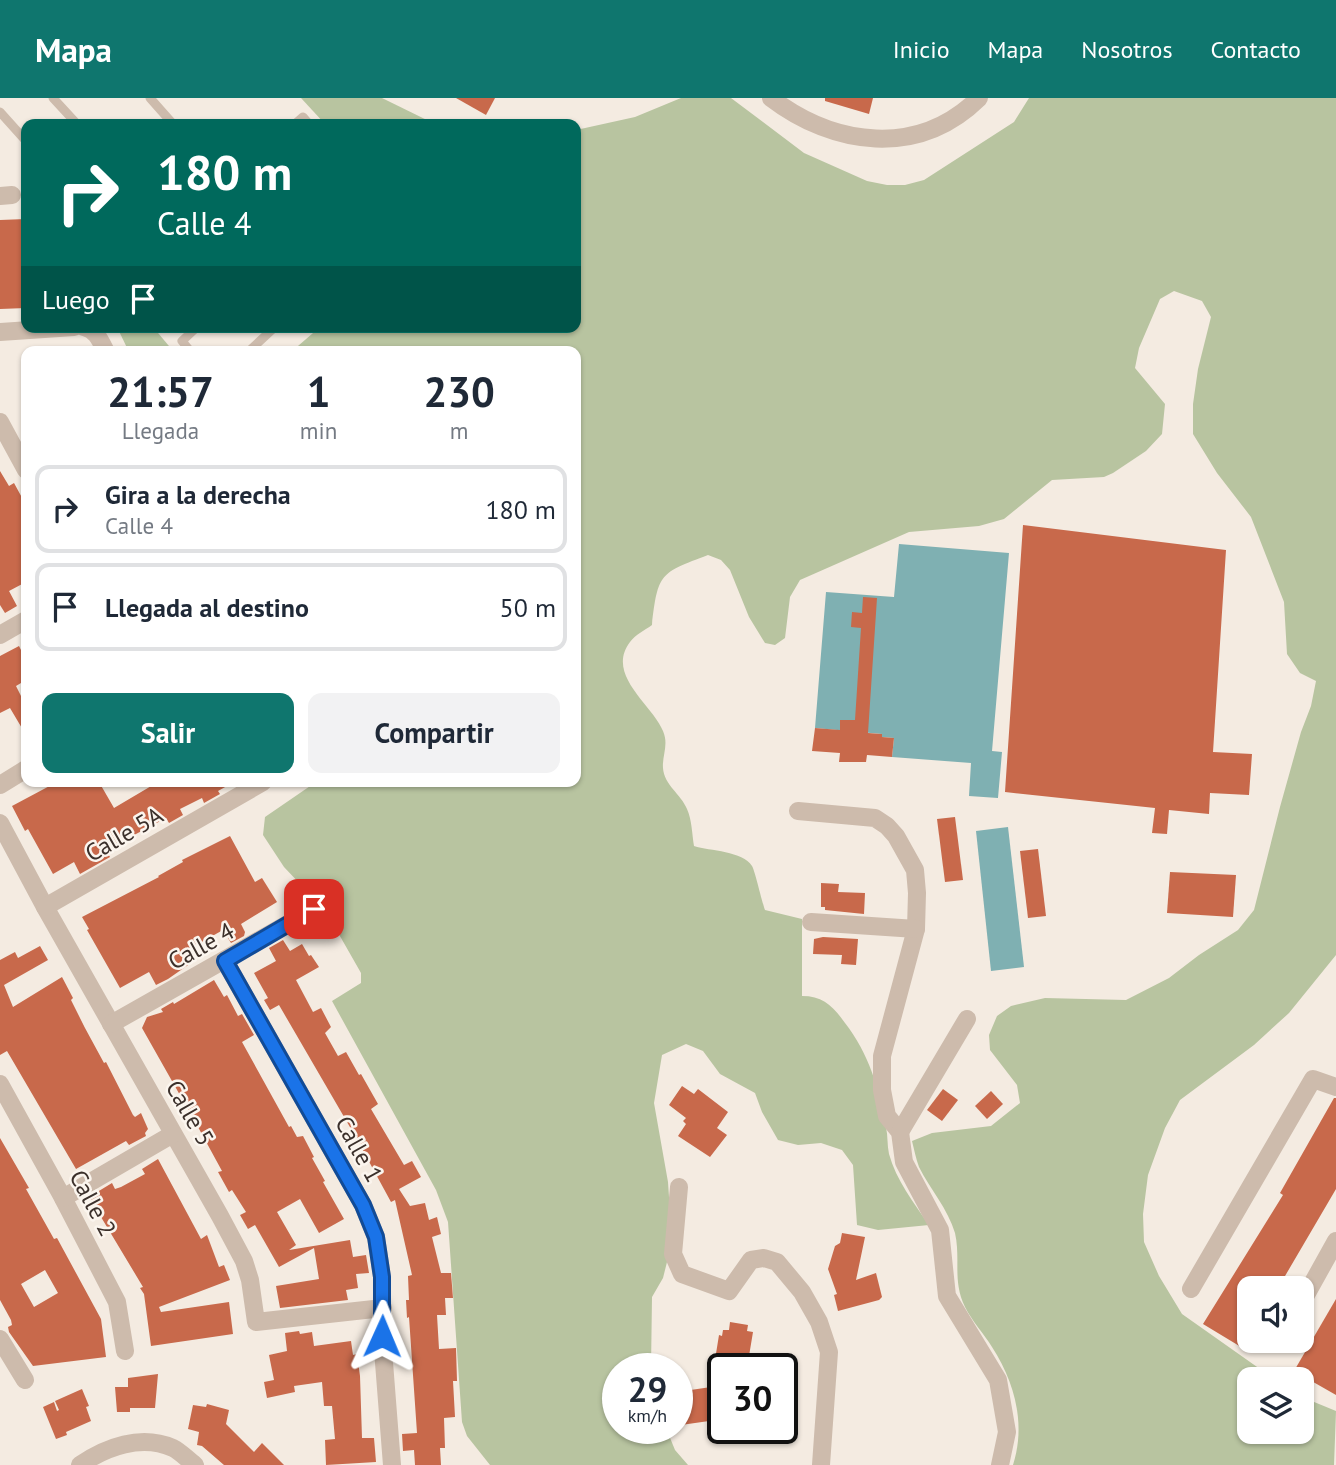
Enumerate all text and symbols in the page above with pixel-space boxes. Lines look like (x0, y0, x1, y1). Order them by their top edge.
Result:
text: Mapa (35, 28, 112, 71)
text: Inicio (893, 34, 950, 65)
text: Mapa (988, 34, 1043, 65)
text: Nosotros (1081, 34, 1173, 65)
text: Contacto (1211, 34, 1301, 65)
text: 180 m (157, 140, 292, 204)
icon: right (42, 147, 133, 238)
text: Calle 4 (157, 202, 252, 244)
icon: arrive (124, 280, 162, 318)
text: Luego (42, 283, 110, 316)
text: 21:57 (107, 364, 214, 419)
text: 1 (307, 364, 330, 419)
text: 230 (423, 364, 495, 419)
text: Llegada (122, 416, 199, 445)
text: min (300, 416, 337, 445)
text: m (450, 416, 468, 445)
text: Gira a la derecha (105, 478, 291, 511)
icon: right (46, 490, 84, 528)
text: 180 m (485, 493, 556, 526)
text: Calle 4 (105, 511, 173, 540)
icon: arrive (46, 588, 84, 626)
text: Llegada al destino (105, 591, 309, 624)
text: 50 m (500, 591, 556, 624)
button: Salir (42, 693, 294, 773)
button: Compartir (308, 693, 560, 773)
street label: Calle 5A (79, 799, 169, 869)
pin (284, 879, 344, 939)
icon: arrive (295, 890, 333, 928)
street label: Calle 4 (162, 915, 240, 977)
street label: Calle 5 (159, 1075, 221, 1151)
street label: Calle 1 (328, 1110, 390, 1188)
street label: Calle 2 (63, 1164, 123, 1242)
map controls (1237, 1276, 1314, 1444)
button: sound (1237, 1276, 1314, 1353)
position arrow (345, 1299, 419, 1373)
speed limit sign: 30 (707, 1353, 798, 1444)
text: 29 (628, 1366, 667, 1412)
button: layers (1237, 1367, 1314, 1444)
text: km/h (628, 1404, 667, 1427)

